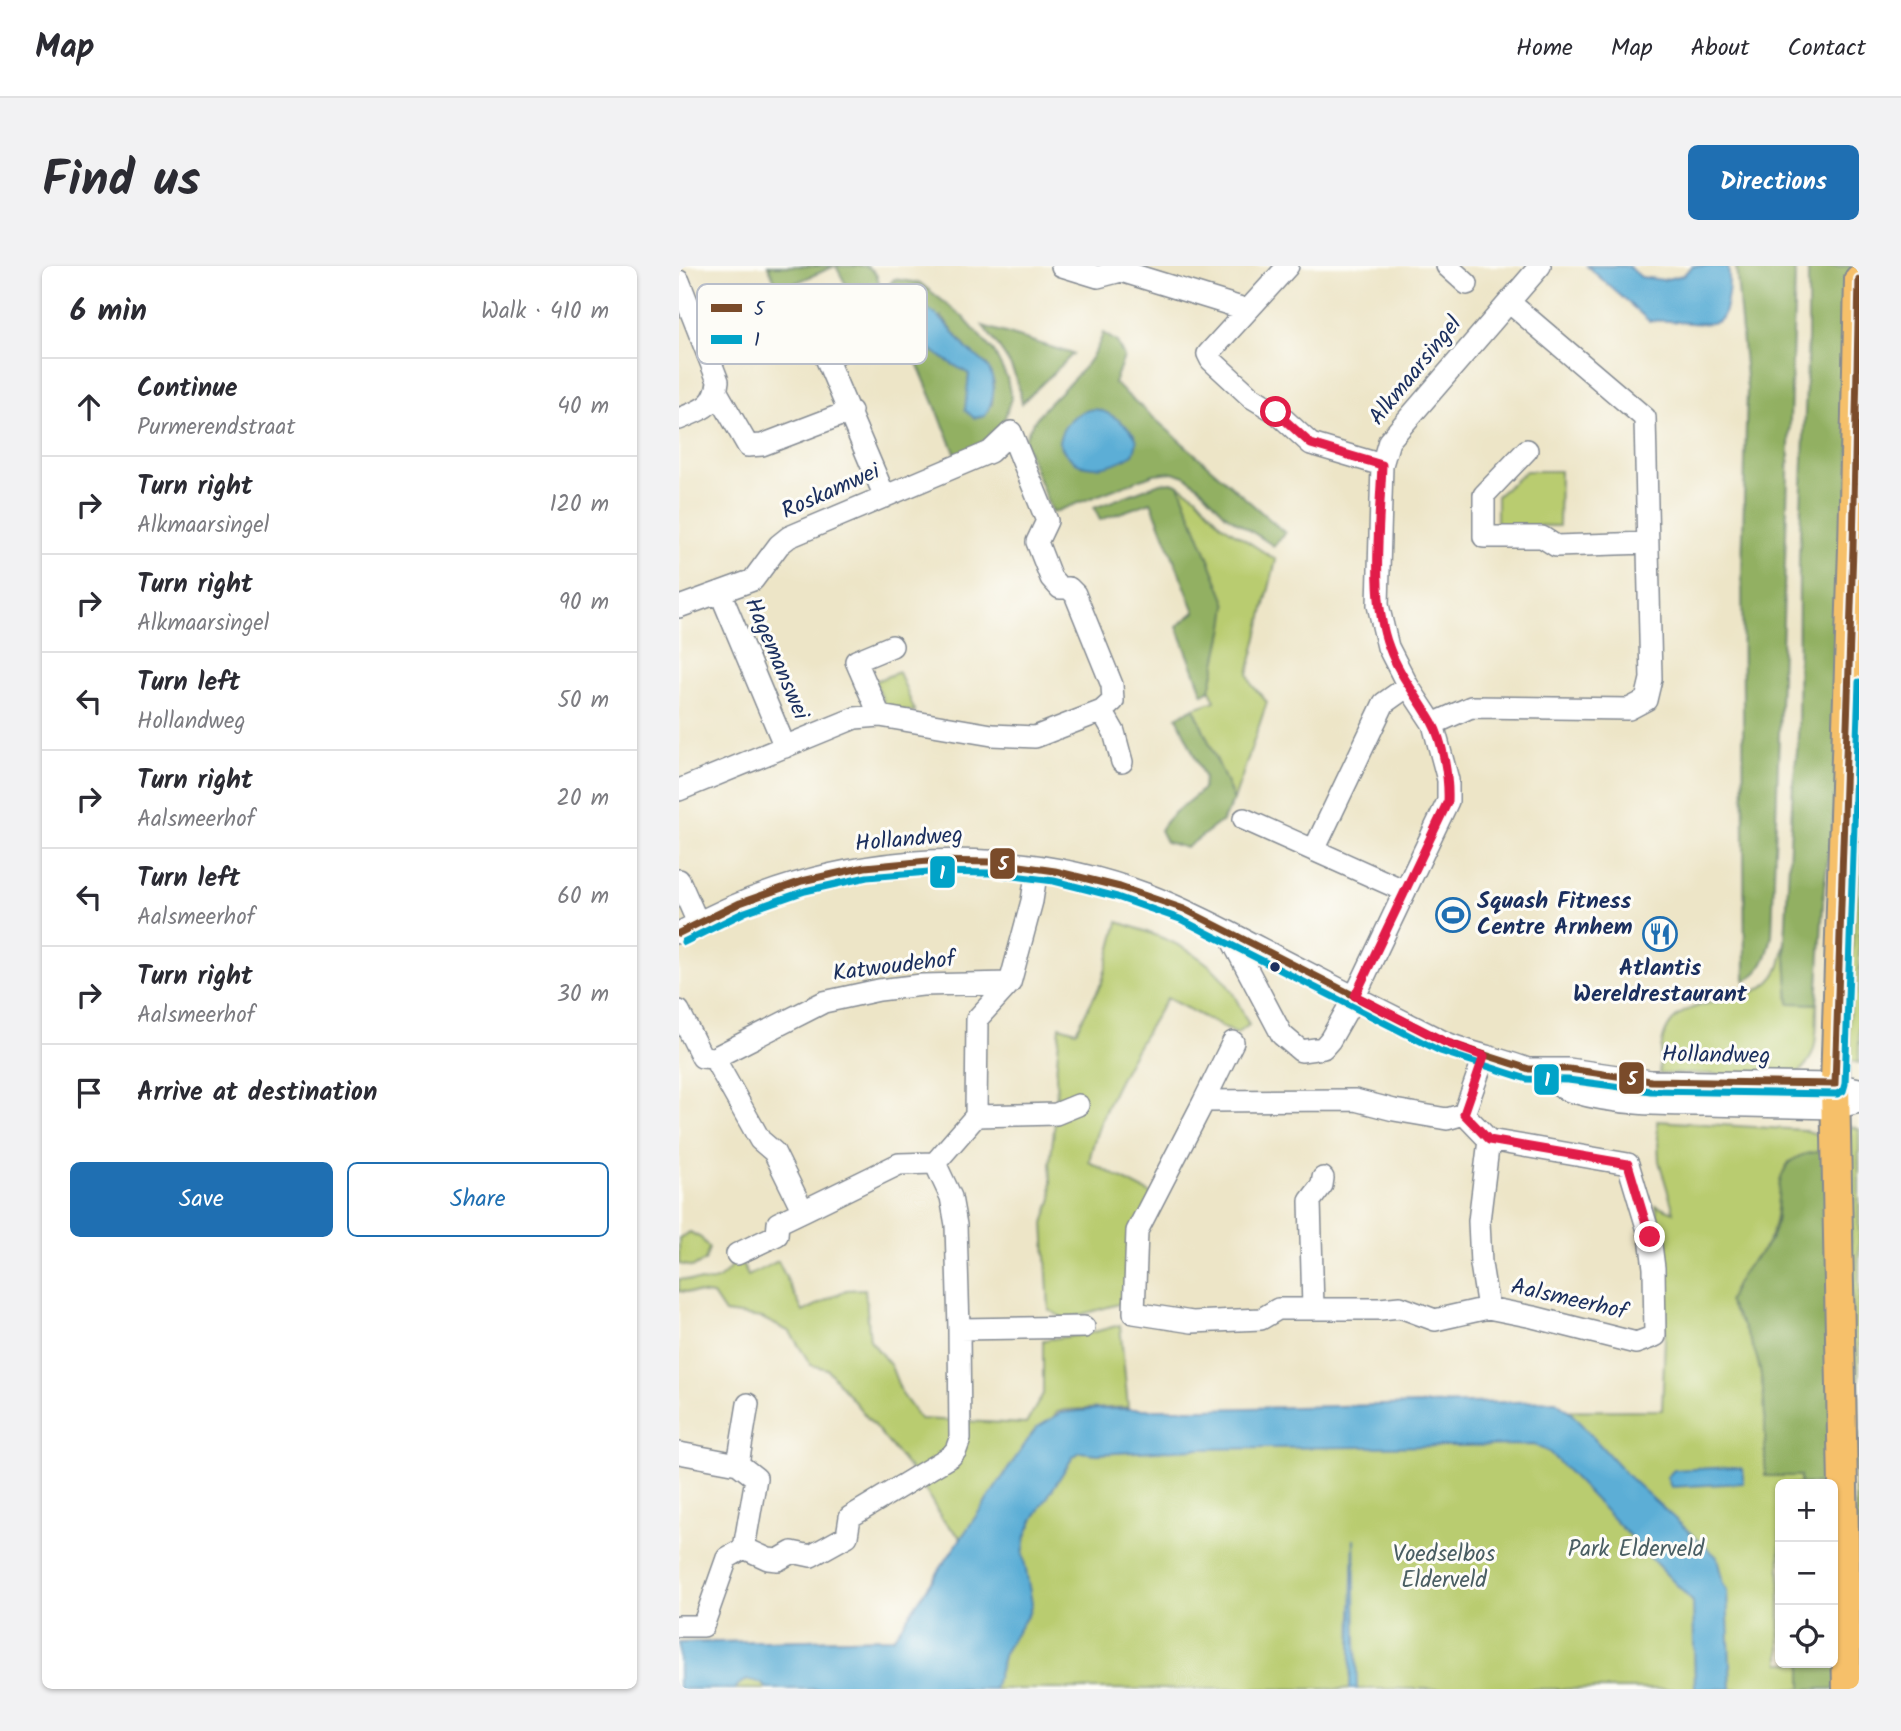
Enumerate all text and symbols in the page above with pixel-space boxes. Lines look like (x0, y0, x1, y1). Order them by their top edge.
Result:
text: Map (35, 22, 95, 75)
text: Home (1516, 29, 1573, 68)
text: Map (1611, 29, 1653, 68)
text: About (1691, 29, 1749, 68)
text: Contact (1787, 29, 1866, 68)
text: Find us (42, 143, 200, 221)
button: Directions (1688, 145, 1859, 220)
legend (697, 284, 927, 364)
text: 6 min (70, 288, 147, 336)
text: Walk · 410 m (481, 294, 609, 330)
text: 5 (754, 295, 766, 325)
street label: Alkmaarsingel (1360, 308, 1472, 434)
text: 1 (754, 326, 760, 356)
text: Continue (137, 368, 238, 410)
icon: ahead (70, 388, 108, 426)
text: 40 m (557, 389, 609, 425)
route start (1260, 396, 1291, 427)
text: Purmerendstraat (137, 410, 295, 446)
street label: Roskamwei (776, 454, 888, 530)
text: Turn right (137, 466, 253, 508)
icon: right (70, 486, 108, 524)
text: 120 m (549, 487, 609, 523)
text: Alkmaarsingel (137, 508, 269, 544)
text: Turn right (137, 564, 253, 606)
icon: right (70, 584, 108, 622)
text: 90 m (559, 585, 609, 621)
street label: Hagemanswei (734, 592, 819, 727)
text: Alkmaarsingel (137, 606, 269, 642)
text: Turn left (137, 662, 240, 704)
icon: left (70, 682, 108, 720)
text: 50 m (558, 683, 609, 719)
text: Hollandweg (137, 704, 245, 740)
text: Turn right (137, 760, 253, 802)
icon: right (70, 780, 108, 818)
text: 20 m (557, 781, 609, 817)
text: Aalsmeerhof (137, 802, 255, 838)
street label: Hollandweg (853, 817, 965, 863)
line badge: 5 (989, 847, 1016, 880)
text: 5 (997, 850, 1009, 880)
line badge: 1 (929, 855, 956, 889)
text: Turn left (137, 858, 240, 900)
text: 1 (939, 859, 945, 889)
icon: left (70, 878, 108, 916)
text: 60 m (557, 879, 609, 915)
place label: Squash Fitness Centre Arnhem (1477, 884, 1633, 946)
sports icon: Squash Fitness Centre Arnhem (1434, 896, 1472, 934)
text: Aalsmeerhof (137, 900, 255, 936)
restaurant icon: Atlantis Wereldrestaurant (1641, 915, 1679, 953)
street label: Katwoudehof (831, 941, 960, 992)
place label: Atlantis Wereldrestaurant (1573, 951, 1748, 1013)
text: Turn right (137, 956, 253, 998)
unlabelled marker (1268, 960, 1282, 974)
icon: right (70, 976, 108, 1014)
text: 30 m (557, 977, 609, 1013)
text: Aalsmeerhof (137, 998, 255, 1034)
street label: Hollandweg (1661, 1037, 1771, 1075)
line badge: 5 (1618, 1061, 1645, 1095)
line badge: 1 (1533, 1063, 1560, 1096)
text: 5 (1626, 1065, 1638, 1095)
text: 1 (1544, 1066, 1550, 1096)
text: Arrive at destination (137, 1072, 377, 1114)
icon: arrive (70, 1074, 108, 1112)
button: Save (70, 1162, 333, 1237)
button: Share (347, 1162, 609, 1237)
route end (1634, 1221, 1665, 1252)
street label: Aalsmeerhof (1507, 1269, 1633, 1331)
map controls (1775, 1479, 1838, 1668)
button: + (1775, 1479, 1838, 1542)
park label: Park Elderveld (1568, 1532, 1705, 1568)
park label: Voedselbos Elderveld (1393, 1537, 1495, 1599)
button: − (1775, 1542, 1838, 1605)
button: locate (1775, 1605, 1838, 1668)

